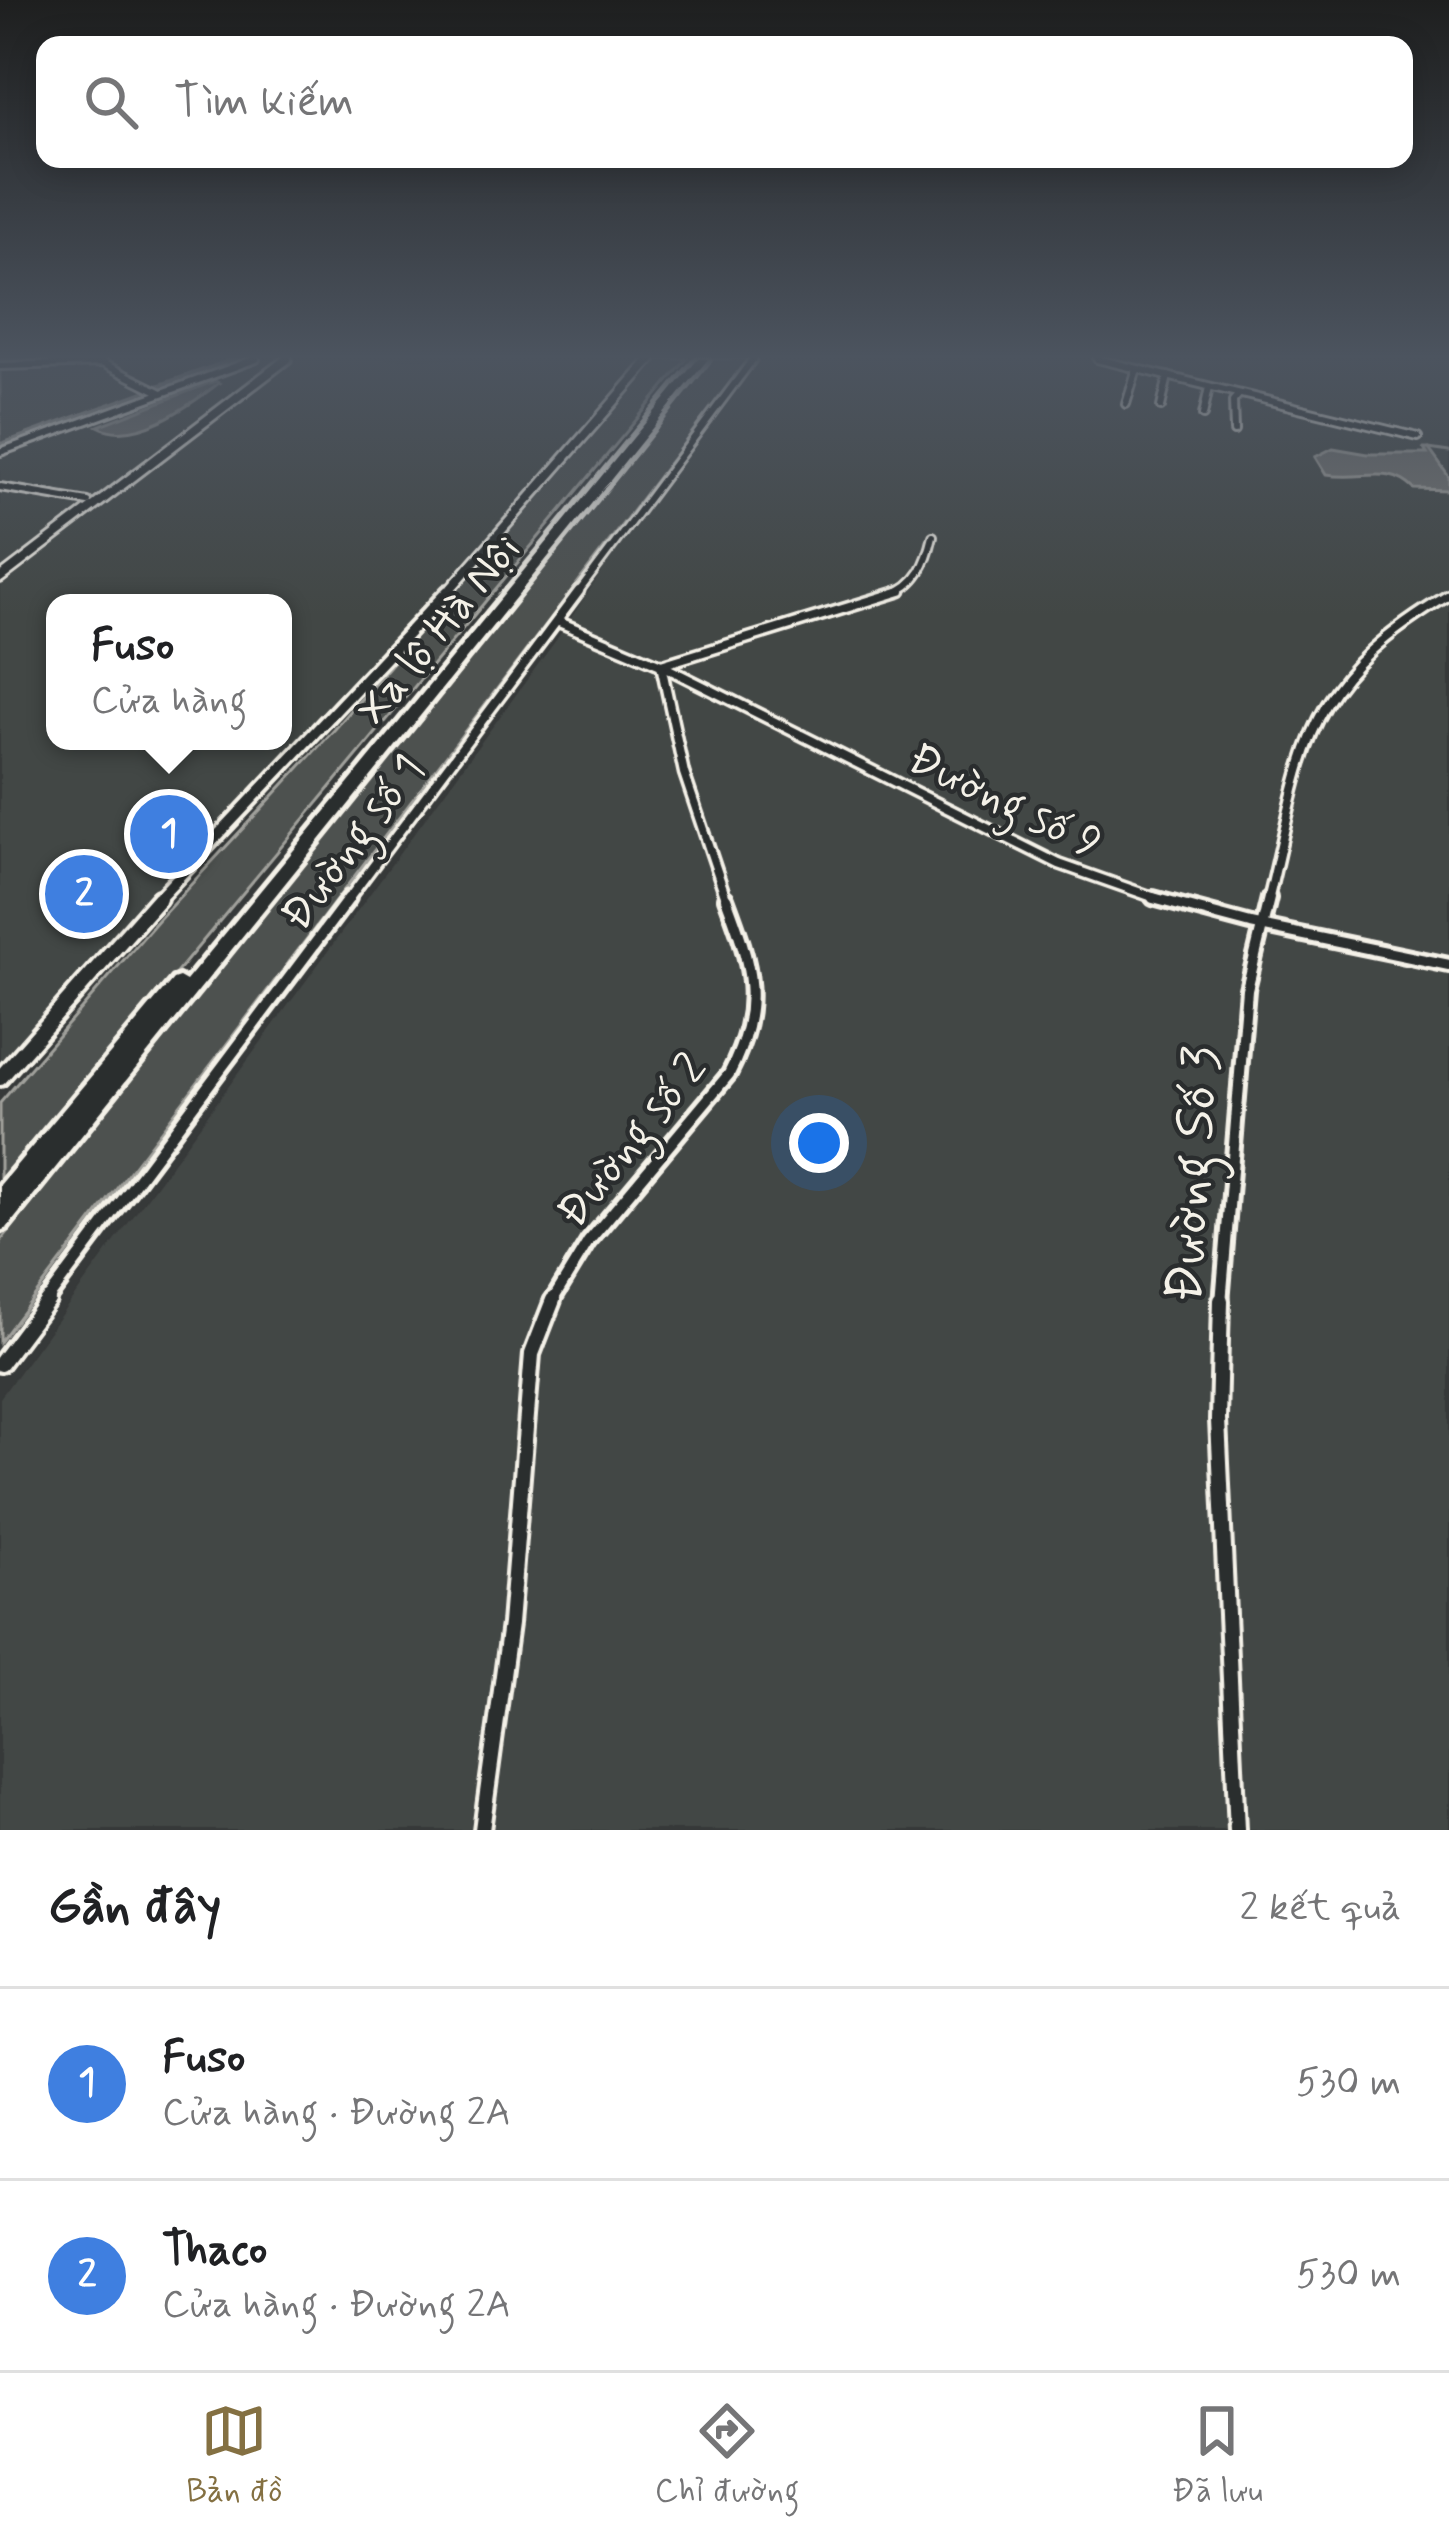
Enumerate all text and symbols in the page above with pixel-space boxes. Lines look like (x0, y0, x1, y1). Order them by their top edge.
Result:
search box (36, 36, 1413, 168)
icon: search (78, 69, 144, 135)
text: Tìm kiếm (174, 73, 354, 132)
street label: Xa lộ Hà Nội (344, 522, 535, 738)
popup (46, 594, 292, 750)
text: Fuso (91, 617, 174, 676)
text: Cửa hàng (91, 676, 247, 727)
street label: Đường số 9 (896, 730, 1111, 879)
street label: Đường số 1 (268, 743, 443, 946)
pin: 1 (130, 789, 208, 879)
pin: 2 (45, 849, 123, 939)
street label: Đường số 2 (544, 1042, 725, 1244)
street label: Đường Số 3 (1150, 1044, 1243, 1305)
your location (789, 1113, 849, 1173)
text: Gần đây (48, 1875, 221, 1941)
text: 2 kết quả (1239, 1883, 1401, 1934)
text: Fuso (162, 2029, 245, 2088)
text: 1 (78, 2058, 96, 2109)
text: 530 m (1296, 2058, 1401, 2109)
text: Cửa hàng · Đường 2A (162, 2088, 511, 2139)
text: Thaco (162, 2221, 267, 2280)
text: 2 (77, 2250, 97, 2301)
text: 530 m (1296, 2250, 1401, 2301)
text: Cửa hàng · Đường 2A (162, 2280, 511, 2331)
tab: Bản đồ (186, 2398, 282, 2514)
tab: Chỉ đường (655, 2398, 799, 2514)
tab: Đã lưu (1172, 2398, 1263, 2514)

